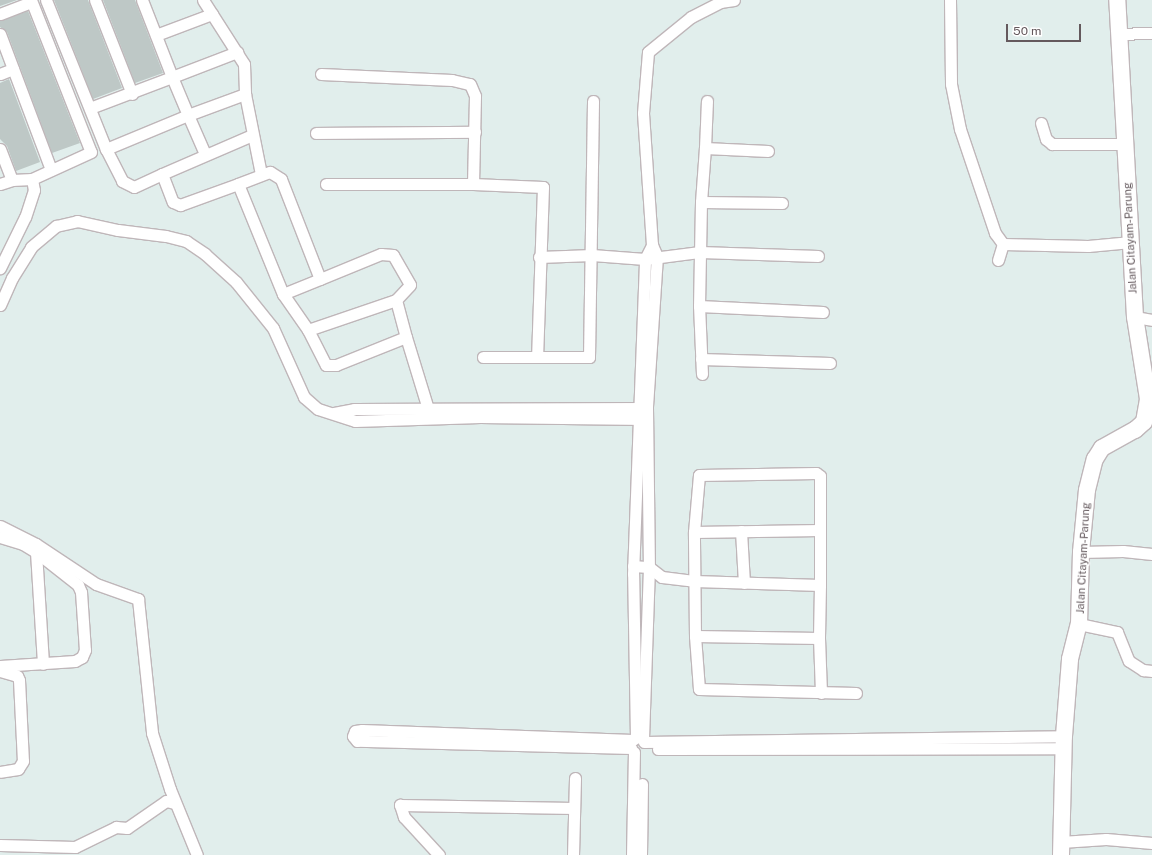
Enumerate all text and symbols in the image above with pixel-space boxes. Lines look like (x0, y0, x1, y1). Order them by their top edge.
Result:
scale bar (1008, 16, 1083, 42)
text: 50 m (1013, 24, 1041, 38)
street label: Jalan Citayam-Parung (1120, 182, 1140, 294)
street label: Jalan Citayam-Parung (1073, 502, 1093, 614)

